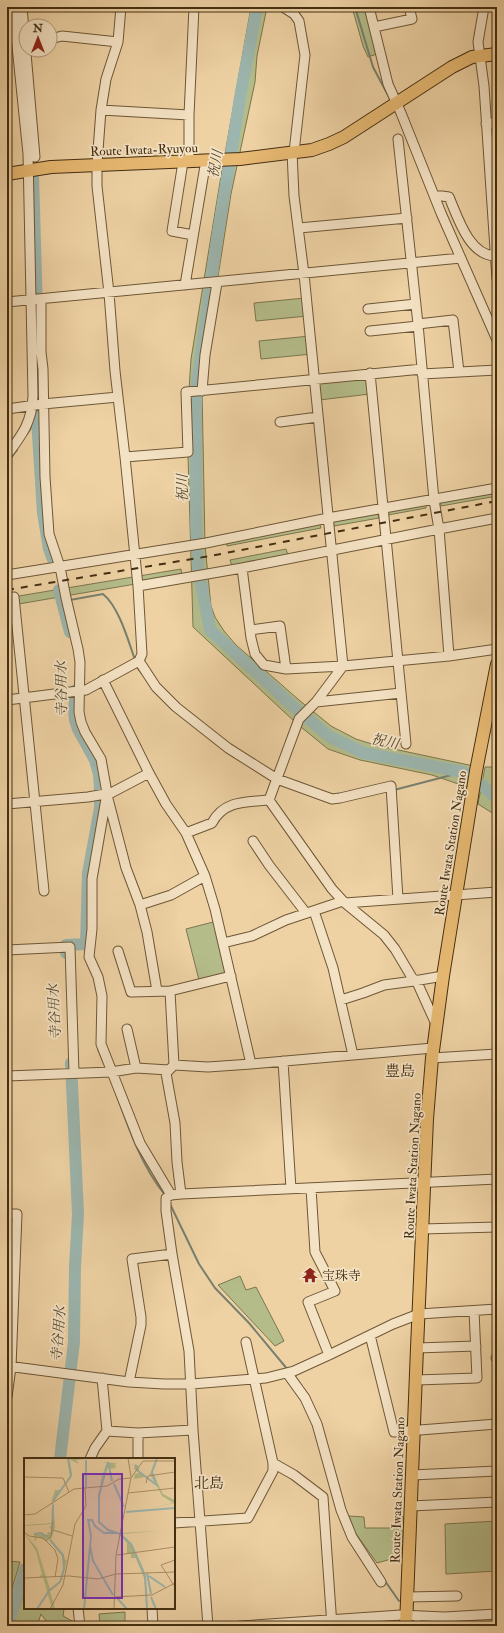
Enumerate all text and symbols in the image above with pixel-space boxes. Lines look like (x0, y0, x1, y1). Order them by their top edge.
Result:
north arrow (18, 18, 58, 58)
text: N (32, 22, 44, 35)
street label: Route Iwata-Ryuyou (90, 140, 199, 161)
water label: 祝川 (205, 147, 227, 179)
water label: 祝川 (174, 472, 191, 502)
water label: 寺谷用水 (52, 659, 70, 717)
water label: 祝川 (369, 730, 402, 753)
street label: Route Iwata Station Nagano (432, 770, 470, 917)
water label: 寺谷用水 (44, 982, 64, 1040)
district label: 豊島 (385, 1062, 415, 1081)
street label: Route Iwata Station Nagano (401, 1092, 425, 1240)
temple icon: 宝珠寺 (301, 1266, 319, 1284)
place label: 宝珠寺 (322, 1268, 361, 1284)
water label: 寺谷用水 (48, 1304, 69, 1363)
street label: Route Iwata Station Nagano (387, 1417, 409, 1564)
inset map (24, 1458, 175, 1609)
district label: 北島 (194, 1474, 224, 1493)

